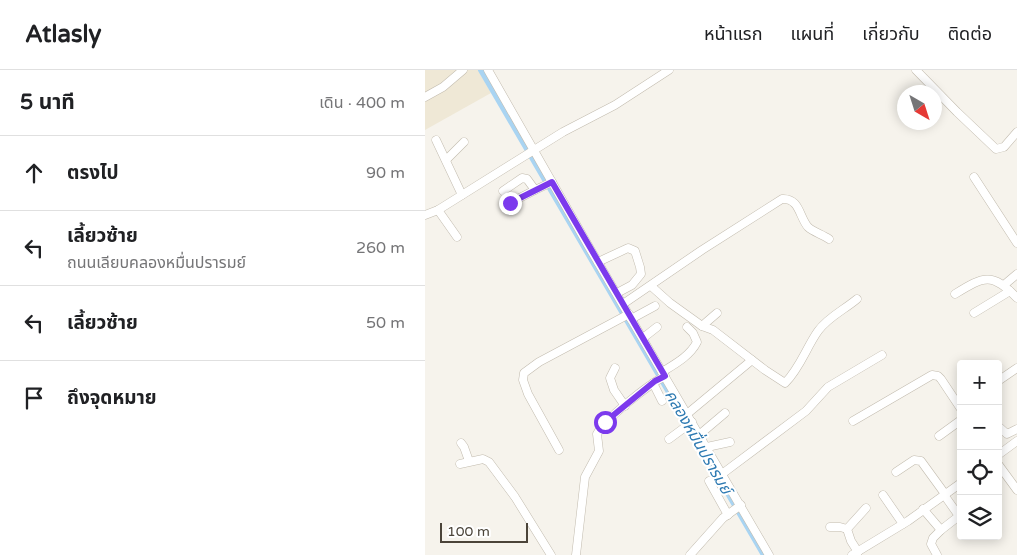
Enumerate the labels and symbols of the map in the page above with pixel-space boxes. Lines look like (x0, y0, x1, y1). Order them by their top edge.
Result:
north arrow (897, 85, 942, 130)
route end (499, 192, 522, 215)
water label: คลองหมื่นปรารมย์ (660, 385, 739, 500)
route start (594, 411, 617, 434)
scale bar (440, 520, 527, 543)

